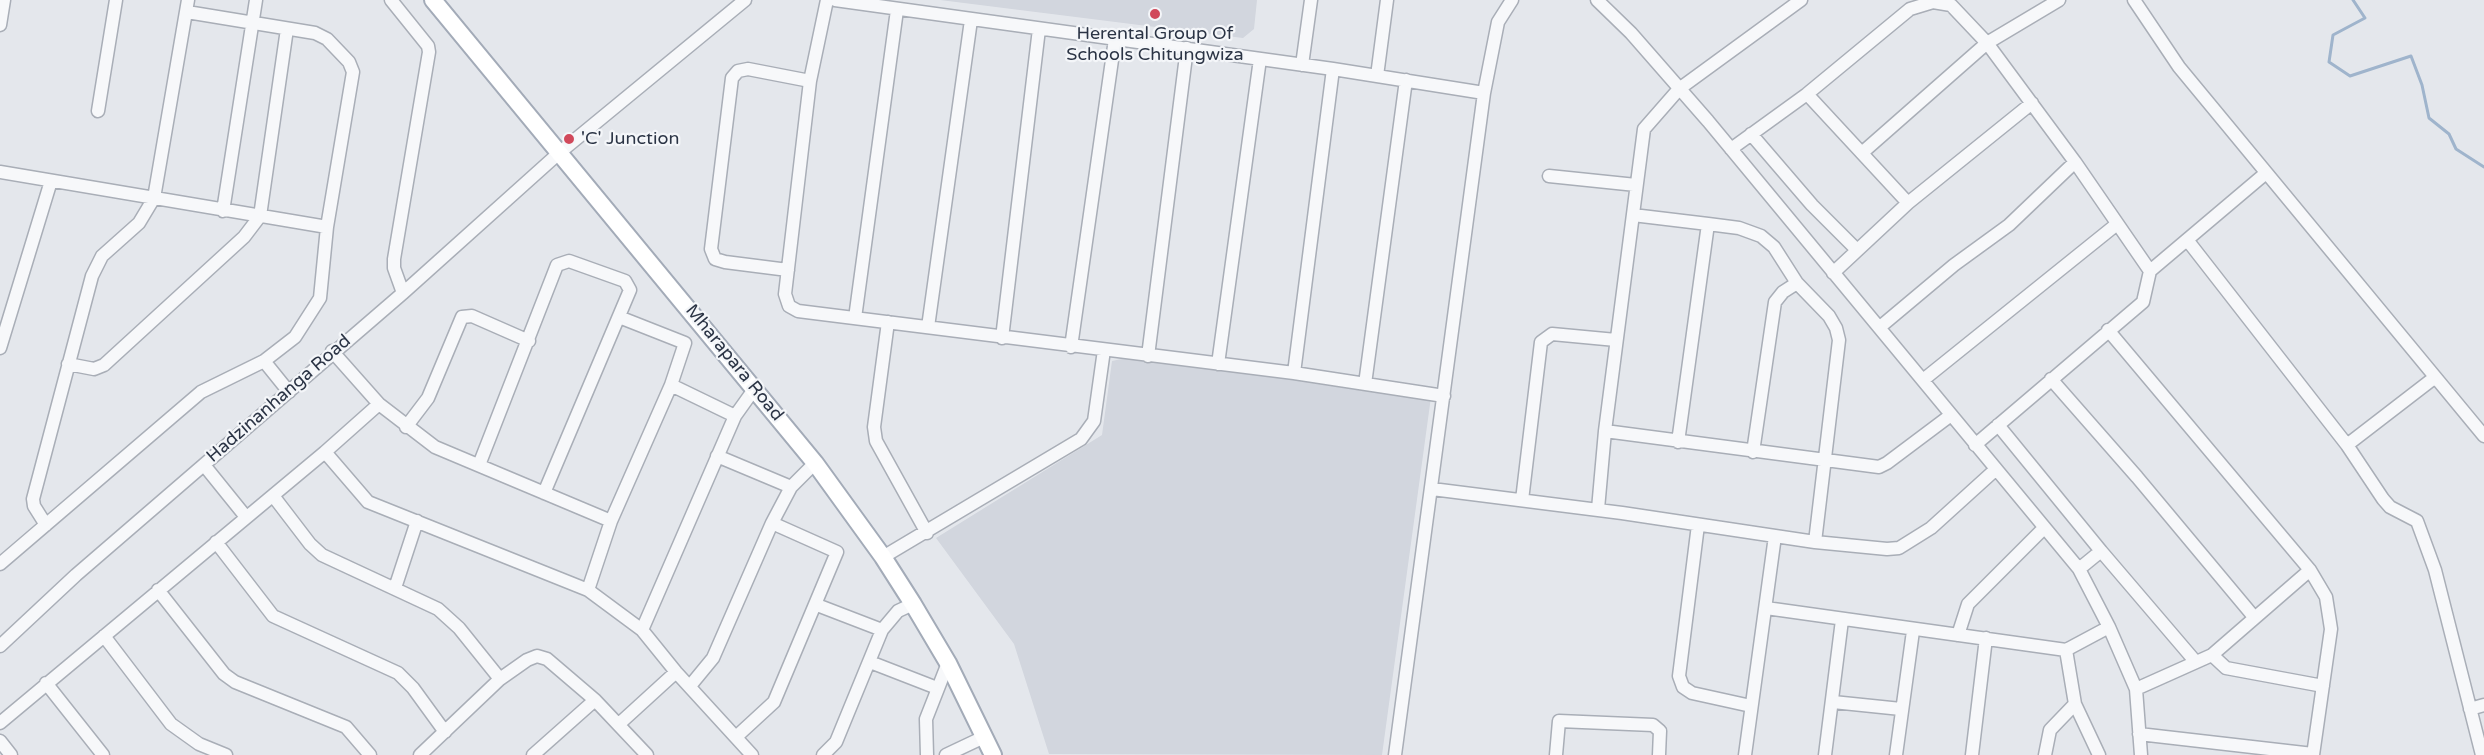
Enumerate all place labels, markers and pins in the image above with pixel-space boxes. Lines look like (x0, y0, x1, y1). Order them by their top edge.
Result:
marker: Herental Group Of Schools Chitungwiza (1148, 7, 1162, 21)
place label: Herental Group Of Schools Chitungwiza (1066, 23, 1244, 66)
place label: 'C' Junction (581, 128, 679, 150)
marker: 'C' Junction (562, 132, 576, 146)

